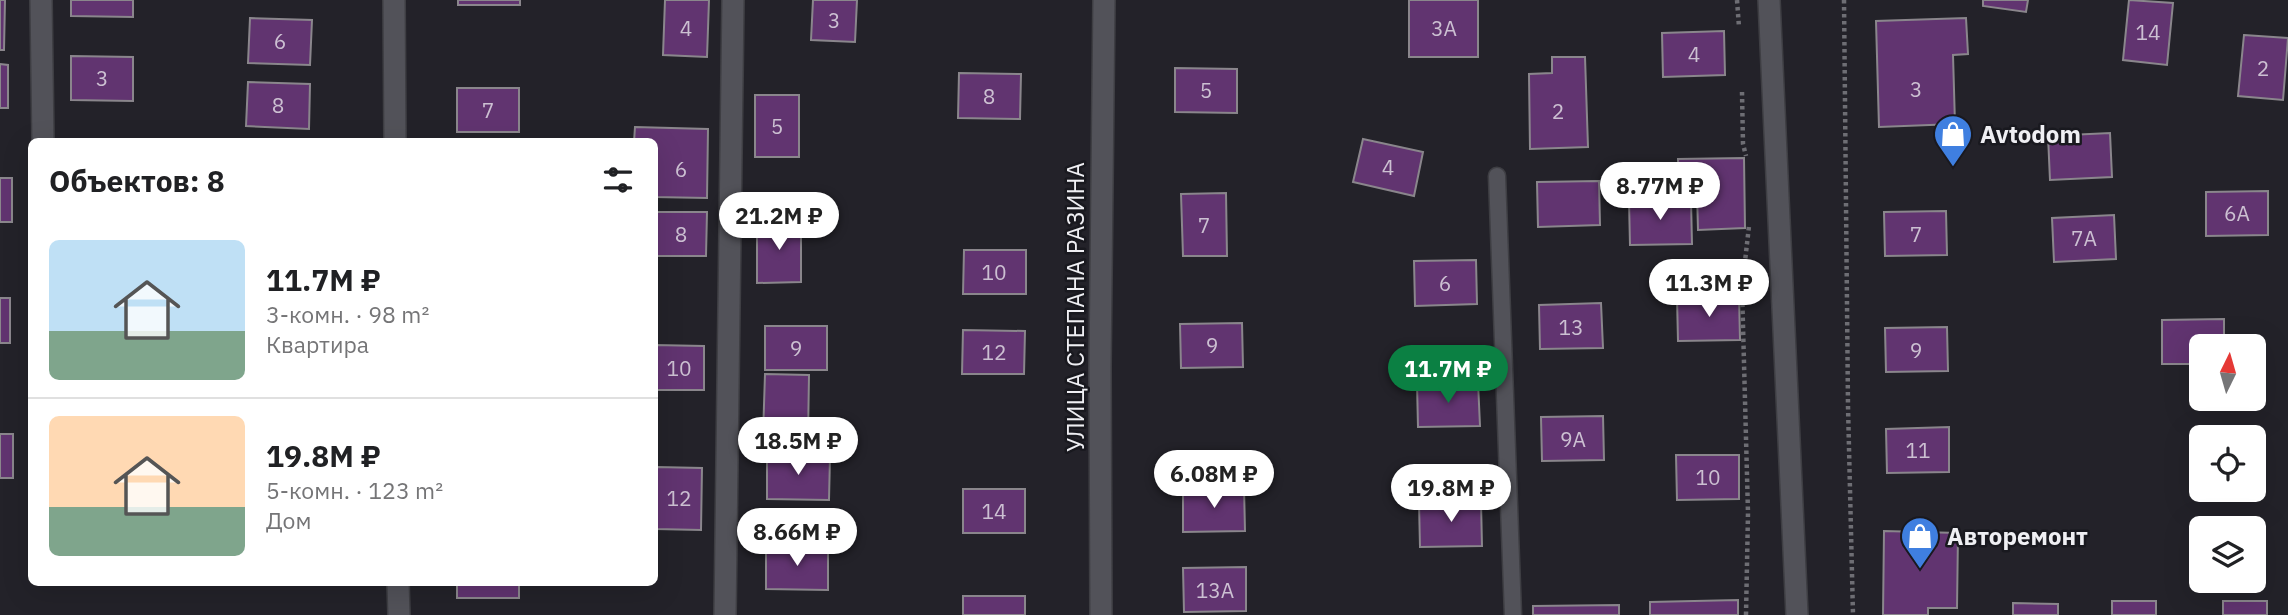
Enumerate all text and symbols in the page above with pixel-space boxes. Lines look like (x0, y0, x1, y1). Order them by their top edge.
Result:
house number: 3 (828, 6, 840, 34)
house number: 4 (680, 14, 692, 42)
house number: 3А (1431, 14, 1457, 42)
house number: 14 (2135, 18, 2161, 46)
house number: 6 (274, 27, 286, 55)
house number: 4 (1688, 40, 1700, 68)
house number: 2 (2257, 54, 2269, 82)
house number: 3 (96, 64, 108, 92)
house number: 3 (1910, 75, 1922, 103)
house number: 5 (1200, 76, 1212, 104)
house number: 8 (983, 82, 995, 110)
house number: 8 (272, 91, 284, 119)
house number: 7 (482, 96, 494, 124)
house number: 2 (1552, 97, 1564, 125)
house number: 5 (771, 112, 783, 140)
shop icon: Avtodom (1932, 113, 1974, 168)
place label: Avtodom (1980, 118, 2081, 150)
house number: 4 (1382, 153, 1394, 181)
house number: 6 (675, 155, 687, 183)
text: Объектов: 8 (49, 161, 225, 200)
icon: filters (599, 161, 637, 199)
street label: УЛИЦА СТЕПАНА РАЗИНА (1059, 162, 1091, 452)
pin: 8.77M ₽ (1595, 162, 1725, 222)
text: 8.77M ₽ (1616, 170, 1704, 200)
pin: 21.2M ₽ (714, 192, 844, 252)
house number: 6А (2224, 199, 2250, 227)
text: 21.2M ₽ (735, 200, 823, 230)
house number: 7 (1198, 211, 1210, 239)
house number: 8 (675, 220, 687, 248)
house number: 7 (1910, 220, 1922, 248)
house number: 7А (2071, 224, 2097, 252)
house number: 10 (981, 258, 1007, 286)
text: 11.7M ₽ (266, 260, 381, 299)
pin: 11.3M ₽ (1644, 260, 1774, 319)
text: 11.3M ₽ (1665, 267, 1753, 297)
icon: home (105, 268, 189, 352)
house number: 6 (1439, 269, 1451, 297)
text: 3-комн. · 98 m² (266, 299, 429, 329)
house number: 13 (1558, 313, 1584, 341)
text: Квартира (266, 329, 369, 359)
house number: 9 (1206, 331, 1218, 359)
house number: 9 (790, 334, 802, 362)
north arrow (2189, 334, 2266, 411)
map controls (2189, 334, 2266, 593)
house number: 9 (1910, 336, 1922, 364)
house number: 12 (981, 338, 1007, 366)
pin: 11.7M ₽ (1383, 346, 1513, 405)
text: 11.7M ₽ (1404, 353, 1492, 383)
house number: 10 (666, 354, 692, 382)
pin: 18.5M ₽ (733, 418, 863, 477)
text: 18.5M ₽ (754, 425, 842, 455)
house number: 9А (1560, 425, 1586, 453)
button: locate (2189, 425, 2266, 502)
text: 19.8M ₽ (266, 436, 381, 475)
house number: 11 (1905, 436, 1931, 464)
icon: home (105, 444, 189, 528)
pin: 6.08M ₽ (1149, 450, 1279, 510)
text: 6.08M ₽ (1170, 458, 1258, 488)
house number: 10 (1695, 463, 1721, 491)
pin: 19.8M ₽ (1386, 464, 1516, 524)
text: 19.8M ₽ (1407, 472, 1495, 502)
text: 5-комн. · 123 m² (266, 475, 443, 505)
house number: 12 (666, 484, 692, 512)
house number: 14 (981, 497, 1007, 525)
text: Дом (266, 505, 311, 535)
pin: 8.66M ₽ (732, 508, 862, 568)
shop icon: Авторемонт (1899, 515, 1941, 570)
text: 8.66M ₽ (753, 516, 841, 546)
button: layers (2189, 516, 2266, 593)
place label: Авторемонт (1947, 520, 2088, 552)
house number: 13А (1196, 576, 1234, 604)

